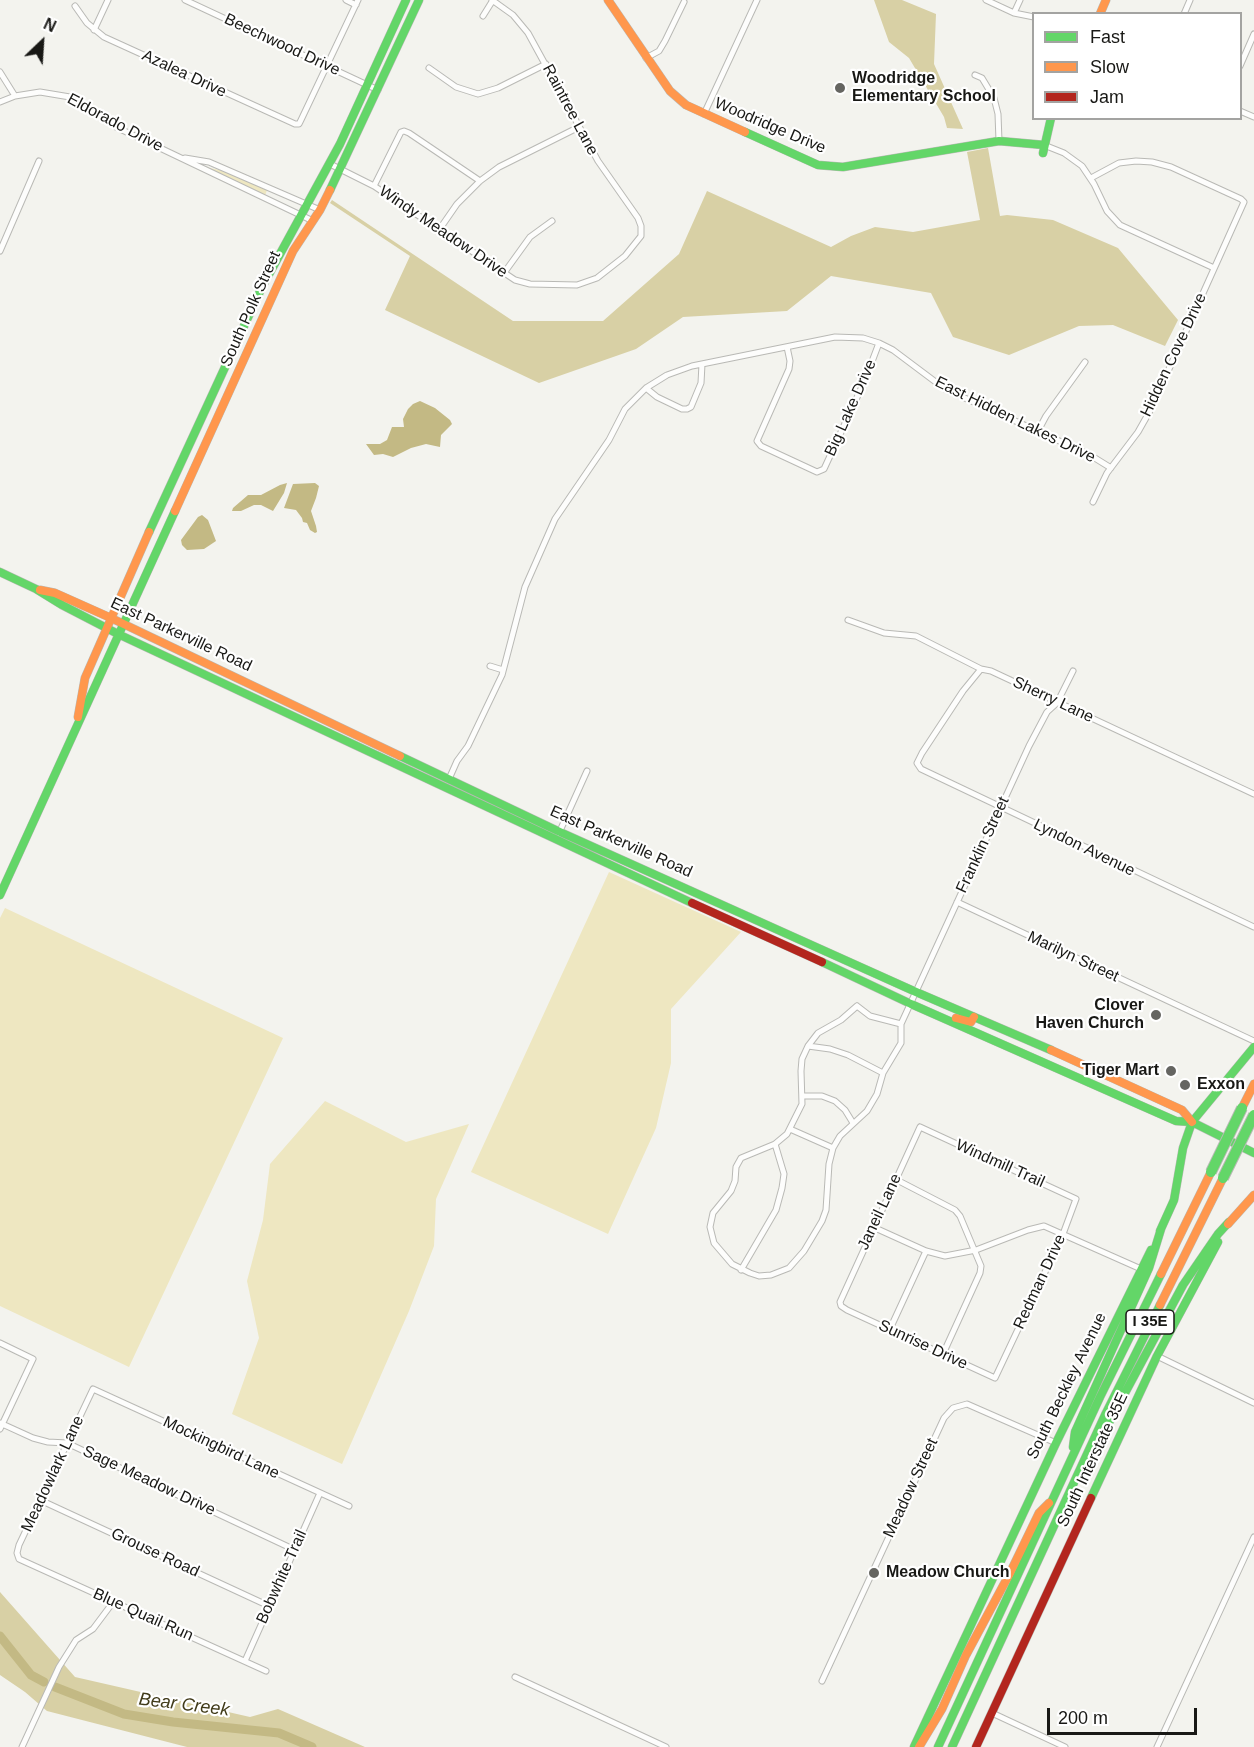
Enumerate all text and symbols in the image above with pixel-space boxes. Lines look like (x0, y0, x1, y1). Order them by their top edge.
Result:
street label: Beechwood Drive (221, 10, 343, 80)
north arrow (12, 12, 72, 72)
legend (1032, 12, 1242, 120)
text: N (41, 15, 59, 35)
text: Fast (1090, 27, 1125, 47)
street label: Azalea Drive (139, 46, 229, 102)
text: Slow (1090, 57, 1129, 77)
street label: Raintree Lane (538, 61, 602, 159)
place label: Woodridge Elementary School (852, 69, 996, 107)
marker: Woodridge Elementary School (833, 81, 847, 95)
text: Jam (1090, 87, 1124, 107)
street label: Eldorado Drive (64, 90, 166, 156)
street label: Woodridge Drive (712, 94, 828, 158)
street label: Windy Meadow Drive (375, 182, 511, 282)
street label: South Polk Street (217, 248, 285, 370)
street label: Hidden Cove Drive (1137, 290, 1211, 420)
street label: Big Lake Drive (821, 357, 881, 459)
street label: East Hidden Lakes Drive (932, 373, 1098, 467)
street label: East Parkerville Road (107, 594, 255, 676)
street label: Sherry Lane (1009, 673, 1097, 727)
street label: Franklin Street (952, 794, 1014, 896)
street label: East Parkerville Road (547, 802, 695, 882)
street label: Lyndon Avenue (1030, 815, 1138, 881)
street label: Marilyn Street (1024, 927, 1122, 987)
place label: Clover Haven Church (1036, 996, 1144, 1034)
marker: Clover Haven Church (1149, 1008, 1163, 1022)
place label: Tiger Mart (1082, 1061, 1159, 1081)
marker: Tiger Mart (1164, 1064, 1178, 1078)
place label: Exxon (1197, 1075, 1245, 1095)
marker: Exxon (1178, 1078, 1192, 1092)
street label: Windmill Trail (953, 1136, 1047, 1192)
street label: Janeil Lane (854, 1171, 906, 1253)
street label: Redman Drive (1010, 1232, 1070, 1332)
street label: South Beckley Avenue (1023, 1310, 1111, 1462)
road number: I 35E (1126, 1310, 1174, 1334)
street label: Sunrise Drive (875, 1316, 971, 1374)
street label: South Interstate 35E (1053, 1390, 1133, 1530)
street label: Meadowlark Lane (18, 1413, 88, 1535)
street label: Mockingbird Lane (160, 1413, 282, 1483)
street label: Meadow Street (880, 1435, 942, 1541)
street label: Sage Meadow Drive (80, 1442, 218, 1520)
street label: Grouse Road (108, 1524, 202, 1582)
street label: Bobwhite Trail (253, 1527, 311, 1627)
place label: Meadow Church (886, 1563, 1010, 1583)
marker: Meadow Church (867, 1566, 881, 1580)
street label: Blue Quail Run (90, 1584, 196, 1646)
water label: Bear Creek (138, 1689, 230, 1721)
scale bar (1050, 1696, 1200, 1734)
text: 200 m (1058, 1708, 1108, 1728)

